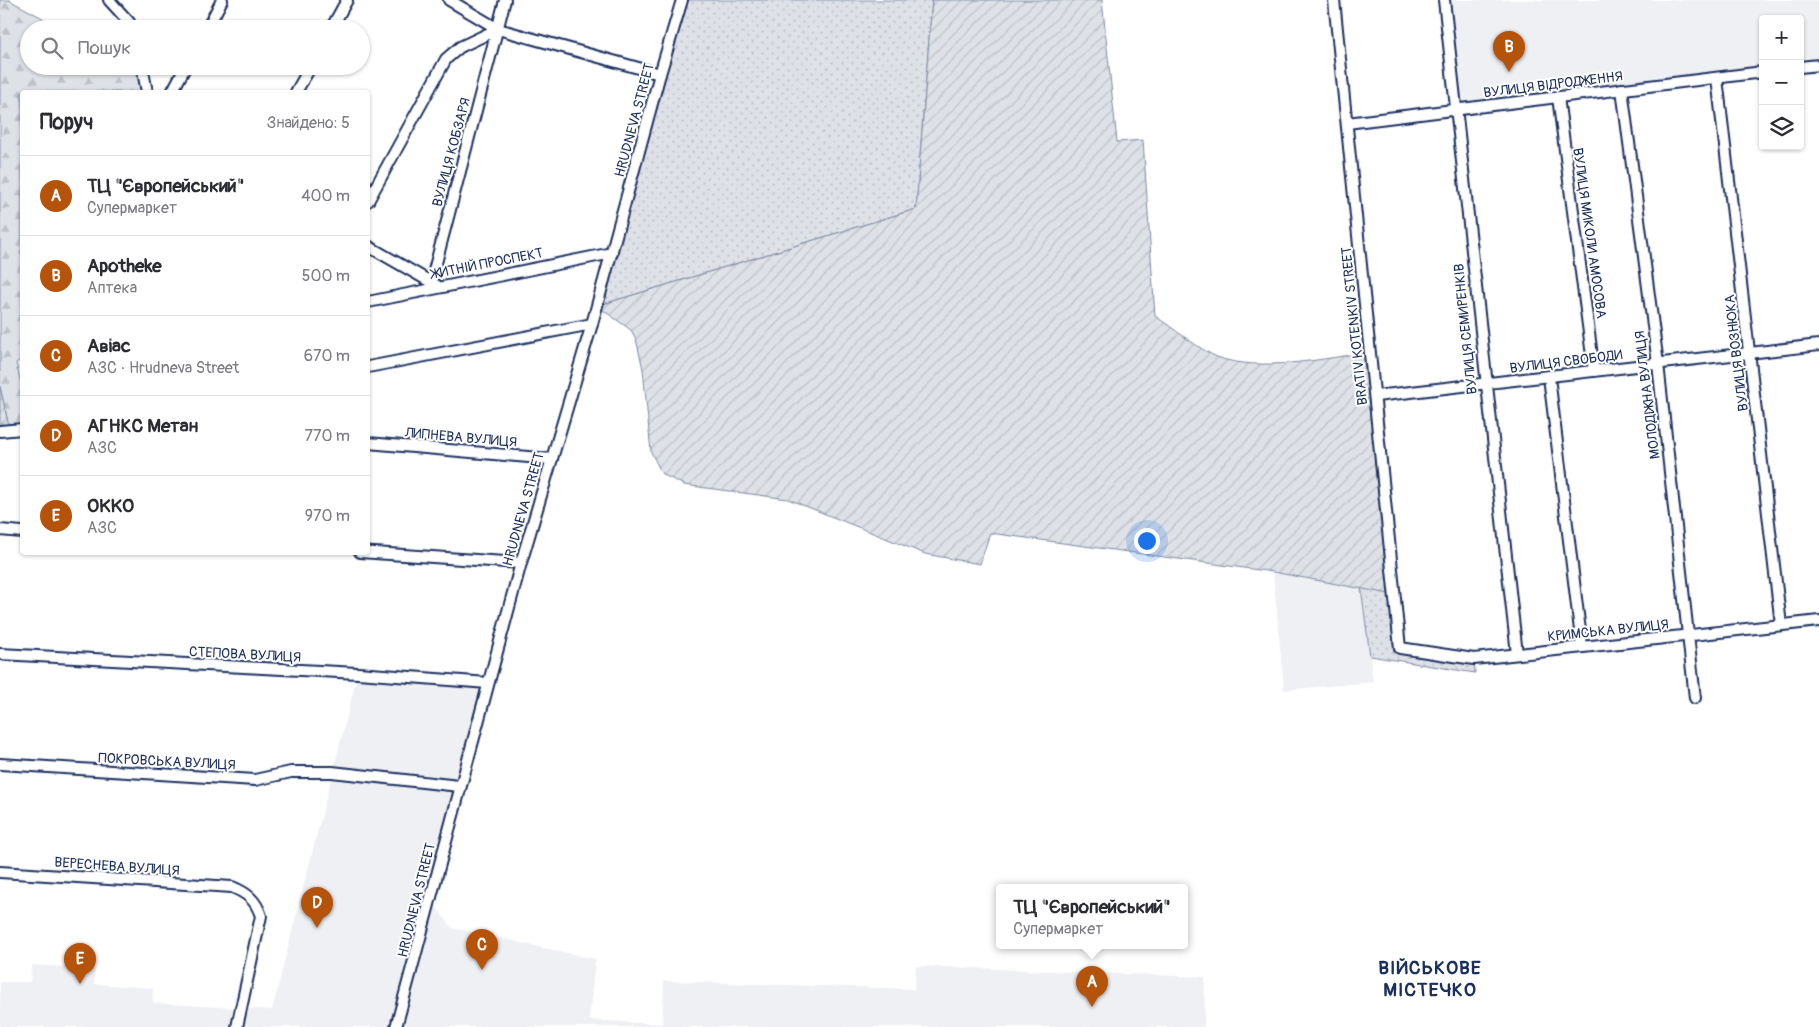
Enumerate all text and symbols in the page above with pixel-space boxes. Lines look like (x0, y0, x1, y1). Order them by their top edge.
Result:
map controls (1759, 15, 1804, 150)
button: + (1759, 15, 1804, 60)
search box (20, 20, 370, 75)
pin: B (1493, 31, 1525, 72)
icon: search (38, 34, 66, 62)
text: Пошук (78, 36, 131, 60)
button: − (1759, 60, 1804, 105)
street label: HRUDNEVA STREET (611, 61, 658, 179)
street label: ВУЛИЦЯ ВІДРОДЖЕННЯ (1482, 68, 1624, 101)
street label: ВУЛИЦЯ КОБЗАРЯ (429, 96, 474, 208)
button: layers (1759, 105, 1804, 150)
text: Поруч (40, 109, 93, 136)
text: Знайдено: 5 (267, 113, 350, 133)
street label: ВУЛИЦЯ МИКОЛИ АМОСОВА (1569, 147, 1610, 319)
text: ТЦ "Європейський" (87, 174, 244, 198)
text: A (51, 186, 61, 206)
text: 400 m (301, 186, 350, 206)
text: Супермаркет (87, 198, 177, 218)
street label: ЖИТНІЙ ПРОСПЕКТ (428, 244, 544, 283)
street label: BRATIV KOTENKIV STREET (1338, 246, 1371, 406)
text: Apotheke (87, 254, 162, 278)
street label: ВУЛИЦЯ СЕМИРЕНКІВ (1450, 263, 1481, 395)
text: B (51, 266, 61, 286)
text: 500 m (302, 266, 350, 286)
text: Аптека (87, 278, 137, 298)
street label: ВУЛИЦЯ ВОЗНЮКА (1721, 294, 1752, 412)
street label: МОЛОДІЖНА ВУЛИЦЯ (1631, 330, 1664, 460)
text: Авіас (87, 334, 131, 358)
text: C (51, 346, 61, 366)
text: 670 m (304, 346, 350, 366)
street label: ВУЛИЦЯ СВОБОДИ (1509, 346, 1624, 377)
text: АЗС · Hrudneva Street (87, 358, 239, 378)
text: АГНКС Метан (87, 414, 198, 438)
street label: ЛИПНЕВА ВУЛИЦЯ (403, 424, 518, 451)
text: D (51, 426, 61, 446)
text: 770 m (304, 426, 350, 446)
text: АЗС (87, 438, 117, 458)
street label: HRUDNEVA STREET (499, 450, 548, 568)
text: OKKO (87, 494, 134, 518)
text: E (52, 506, 60, 526)
text: 970 m (305, 506, 350, 526)
text: АЗС (87, 518, 117, 538)
your location (1134, 528, 1160, 554)
street label: КРИМСЬКА ВУЛИЦЯ (1547, 616, 1670, 645)
street label: СТЕПОВА ВУЛИЦЯ (189, 643, 301, 666)
street label: ПОКРОВСЬКА ВУЛИЦЯ (98, 749, 236, 774)
street label: HRUDNEVA STREET (394, 841, 439, 959)
street label: ВЕРЕСНЕВА ВУЛИЦЯ (54, 854, 180, 879)
popup (996, 884, 1188, 949)
pin: D (301, 887, 333, 928)
text: ТЦ "Європейський" (1013, 895, 1171, 919)
text: Супермаркет (1013, 919, 1103, 939)
pin: C (466, 929, 498, 970)
pin: E (64, 943, 96, 984)
district label: ВІЙСЬКОВЕ МІСТЕЧКО (1378, 956, 1482, 1002)
pin: A (1076, 966, 1108, 1007)

